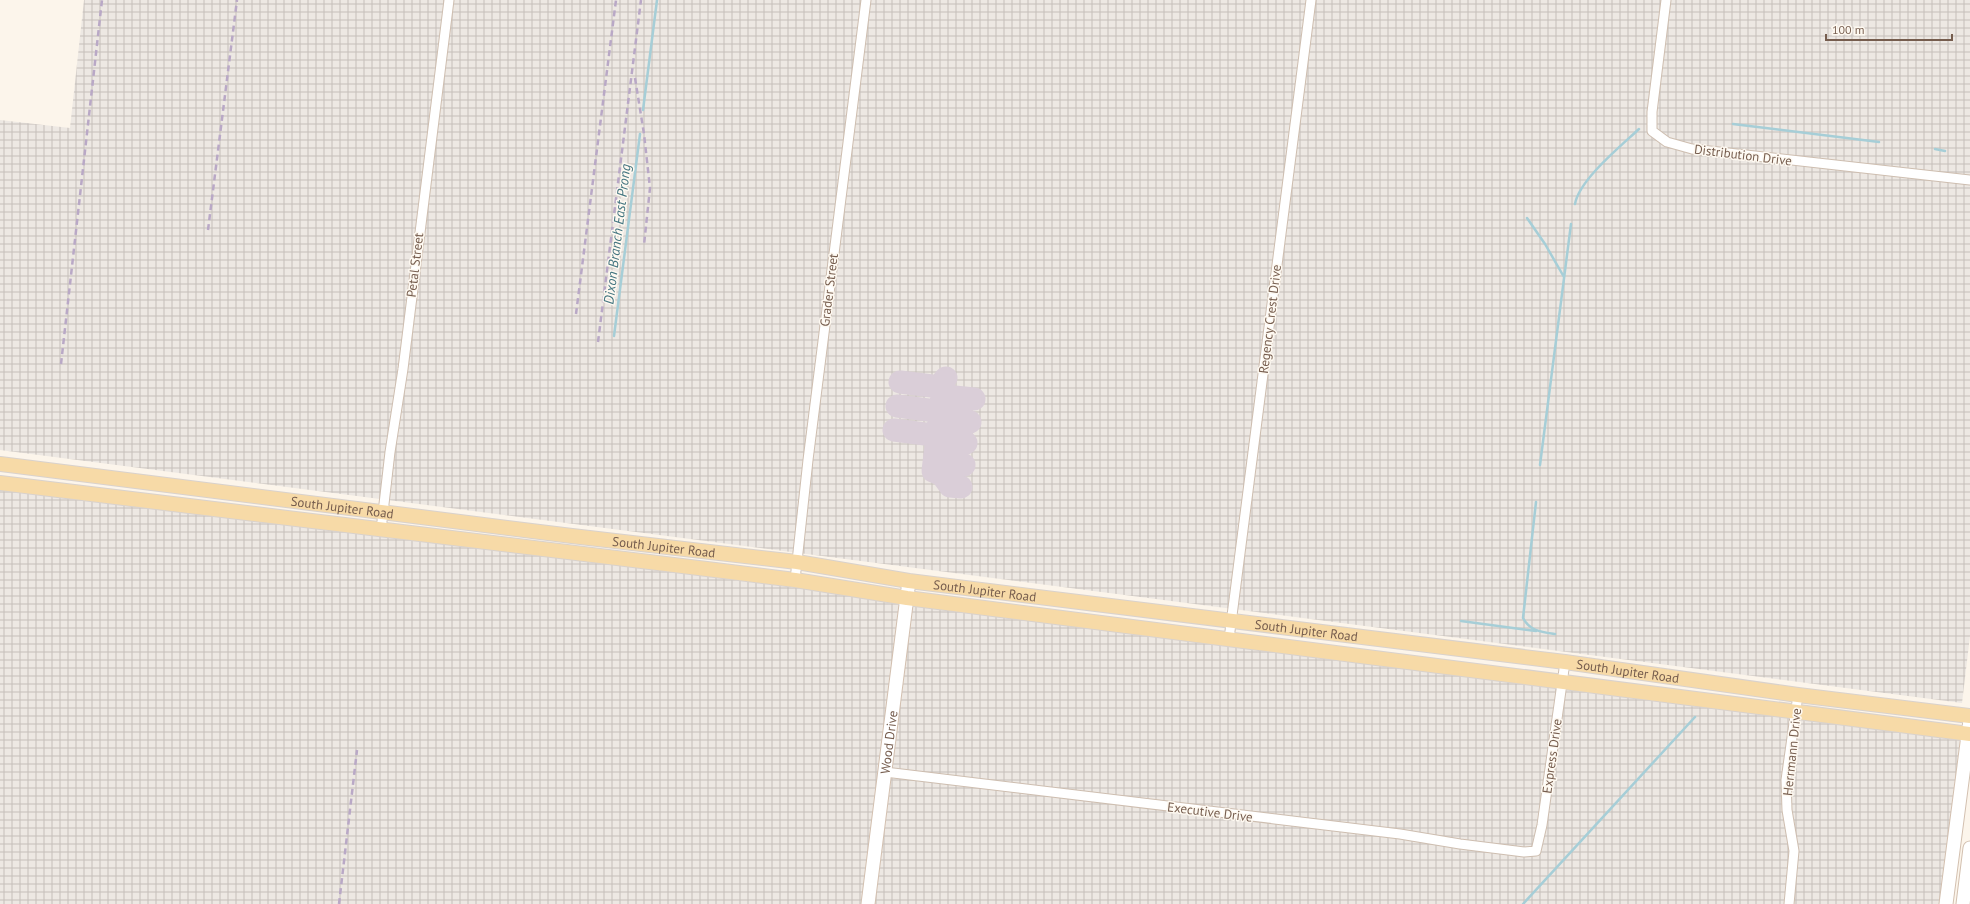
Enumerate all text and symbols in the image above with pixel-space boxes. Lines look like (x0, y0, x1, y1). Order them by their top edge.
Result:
scale bar (1826, 16, 1952, 42)
text: 100 m (1832, 22, 1865, 37)
street label: Distribution Drive (1693, 141, 1793, 169)
water label: Dixon Branch East Prong (599, 163, 635, 305)
street label: Petal Street (403, 231, 427, 298)
street label: Grader Street (816, 252, 842, 328)
street label: Regency Crest Drive (1255, 263, 1285, 375)
street label: South Jupiter Road (290, 492, 395, 522)
street label: South Jupiter Road (611, 532, 716, 561)
street label: South Jupiter Road (932, 576, 1037, 605)
street label: South Jupiter Road (1254, 615, 1359, 645)
street label: South Jupiter Road (1575, 655, 1680, 687)
street label: Herrmann Drive (1779, 707, 1805, 797)
street label: Wood Drive (876, 710, 901, 775)
street label: Express Drive (1538, 718, 1566, 794)
street label: Executive Drive (1166, 798, 1254, 826)

